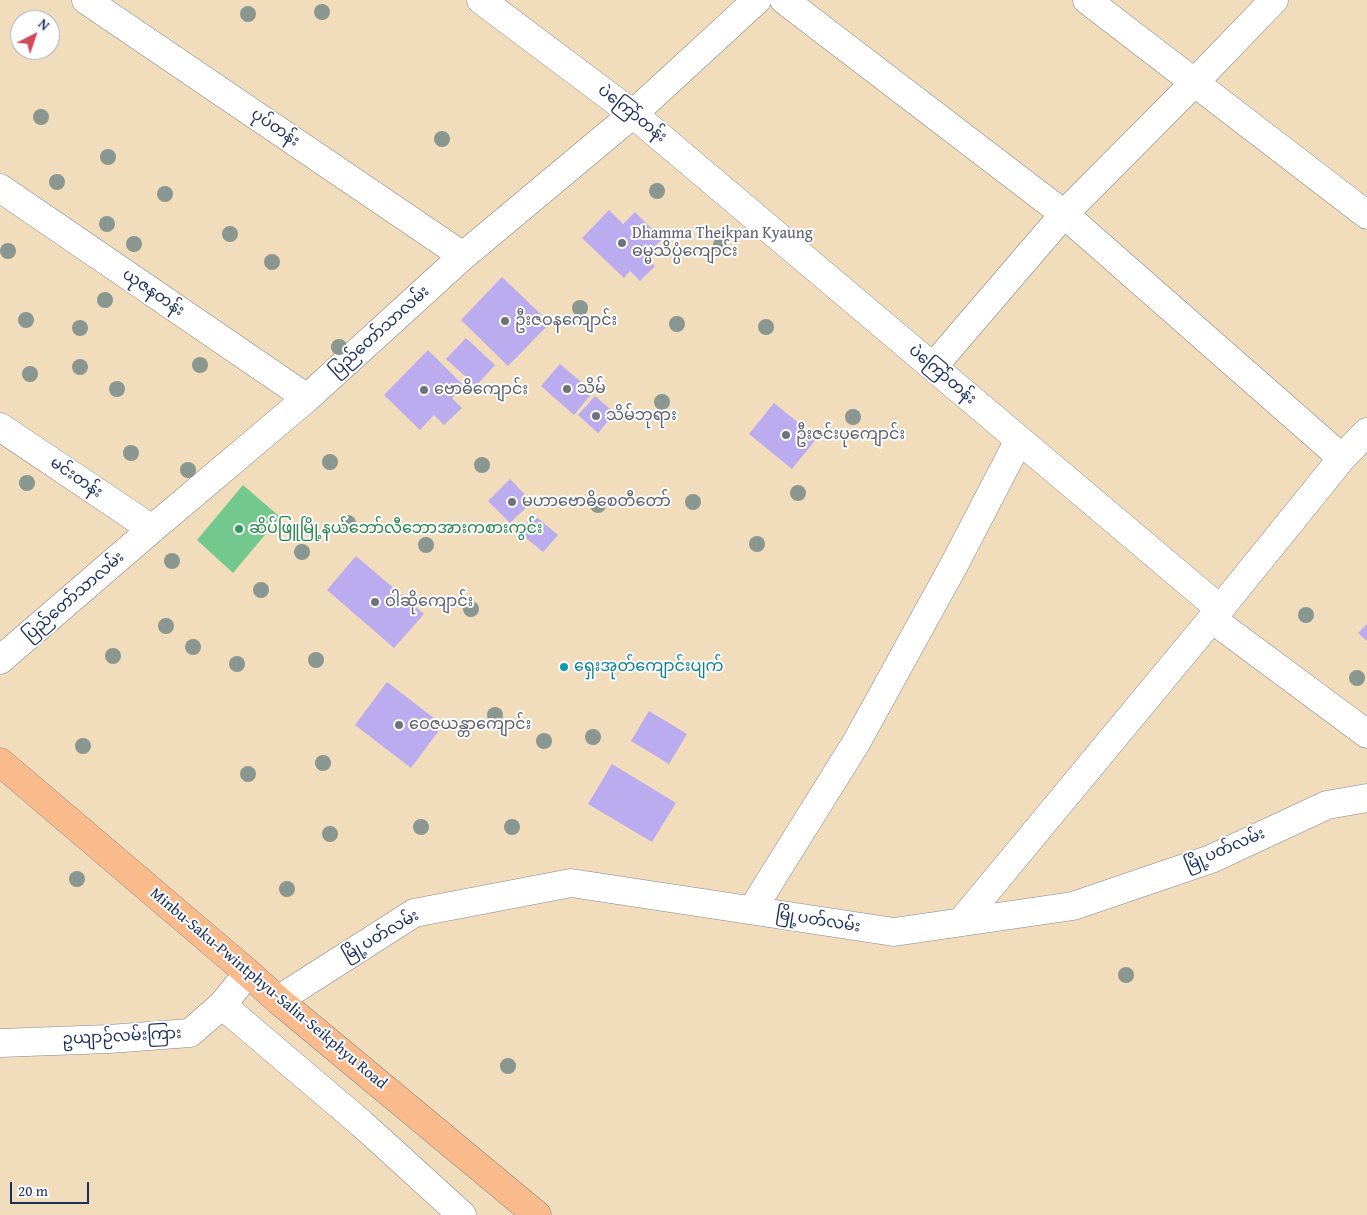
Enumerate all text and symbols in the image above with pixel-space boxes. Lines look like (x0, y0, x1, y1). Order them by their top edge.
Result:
north arrow (10, 10, 60, 60)
text: N (34, 14, 54, 35)
street label: ပဲကြော်တန်း (594, 81, 670, 147)
street label: ပုပ်တန်း (247, 105, 303, 151)
place label: Dhamma Theikpan Kyaung ဓမ္မသိပ္ပံကျောင်း (632, 224, 813, 262)
marker: Dhamma Theikpan Kyaung ဓမ္မသိပ္ပံကျောင်း (616, 237, 628, 249)
street label: ယုဇနတန်း (118, 265, 188, 321)
street label: ပြည်တော်သာလမ်း (326, 282, 434, 382)
place label: ဦးဇဝနကျောင်း (515, 311, 617, 331)
marker: ဦးဇဝနကျောင်း (499, 315, 511, 327)
street label: ပဲကြော်တန်း (904, 341, 980, 409)
place label: သိမ် (577, 379, 606, 399)
place label: ဗောဓိကျောင်း (434, 380, 528, 400)
marker: သိမ် (561, 383, 573, 395)
marker: ဗောဓိကျောင်း (418, 384, 430, 396)
place label: သိမ်ဘုရား (606, 406, 677, 426)
marker: သိမ်ဘုရား (590, 410, 602, 422)
place label: ဦးဇင်းပုကျောင်း (796, 425, 905, 445)
marker: ဦးဇင်းပုကျောင်း (780, 429, 792, 441)
street label: မင်းတန်း (46, 453, 106, 503)
place label: မဟာဗောဓိစေတီတော် (522, 492, 671, 512)
marker: မဟာဗောဓိစေတီတော် (506, 496, 518, 508)
place label: ဆိပ်ဖြူမြို့နယ်ဘော်လီဘောအားကစားကွင်း (249, 519, 543, 539)
marker: ဆိပ်ဖြူမြို့နယ်ဘော်လီဘောအားကစားကွင်း (233, 523, 245, 535)
street label: ပြည်တော်သာလမ်း (20, 548, 128, 646)
place label: ဝါဆိုကျောင်း (385, 592, 473, 612)
marker: ဝါဆိုကျောင်း (369, 596, 381, 608)
place label: ရှေးအုတ်ကျောင်းပျက် (574, 657, 723, 677)
marker: ရှေးအုတ်ကျောင်းပျက် (558, 661, 570, 673)
place label: ဝေဇယန္တာကျောင်း (409, 715, 531, 735)
marker: ဝေဇယန္တာကျောင်း (393, 719, 405, 731)
street label: မြို့ပတ်လမ်း (1182, 825, 1268, 875)
street label: Minbu-Saku-Pwintphyu-Salin-Seikphyu Road (146, 884, 390, 1094)
street label: မြို့ပတ်လမ်း (774, 905, 862, 937)
street label: မြို့ပတ်လမ်း (339, 906, 423, 966)
street label: ဥယျာဉ်လမ်းကြား (62, 1024, 182, 1050)
scale bar (12, 1172, 91, 1204)
text: 20 m (18, 1180, 48, 1201)

